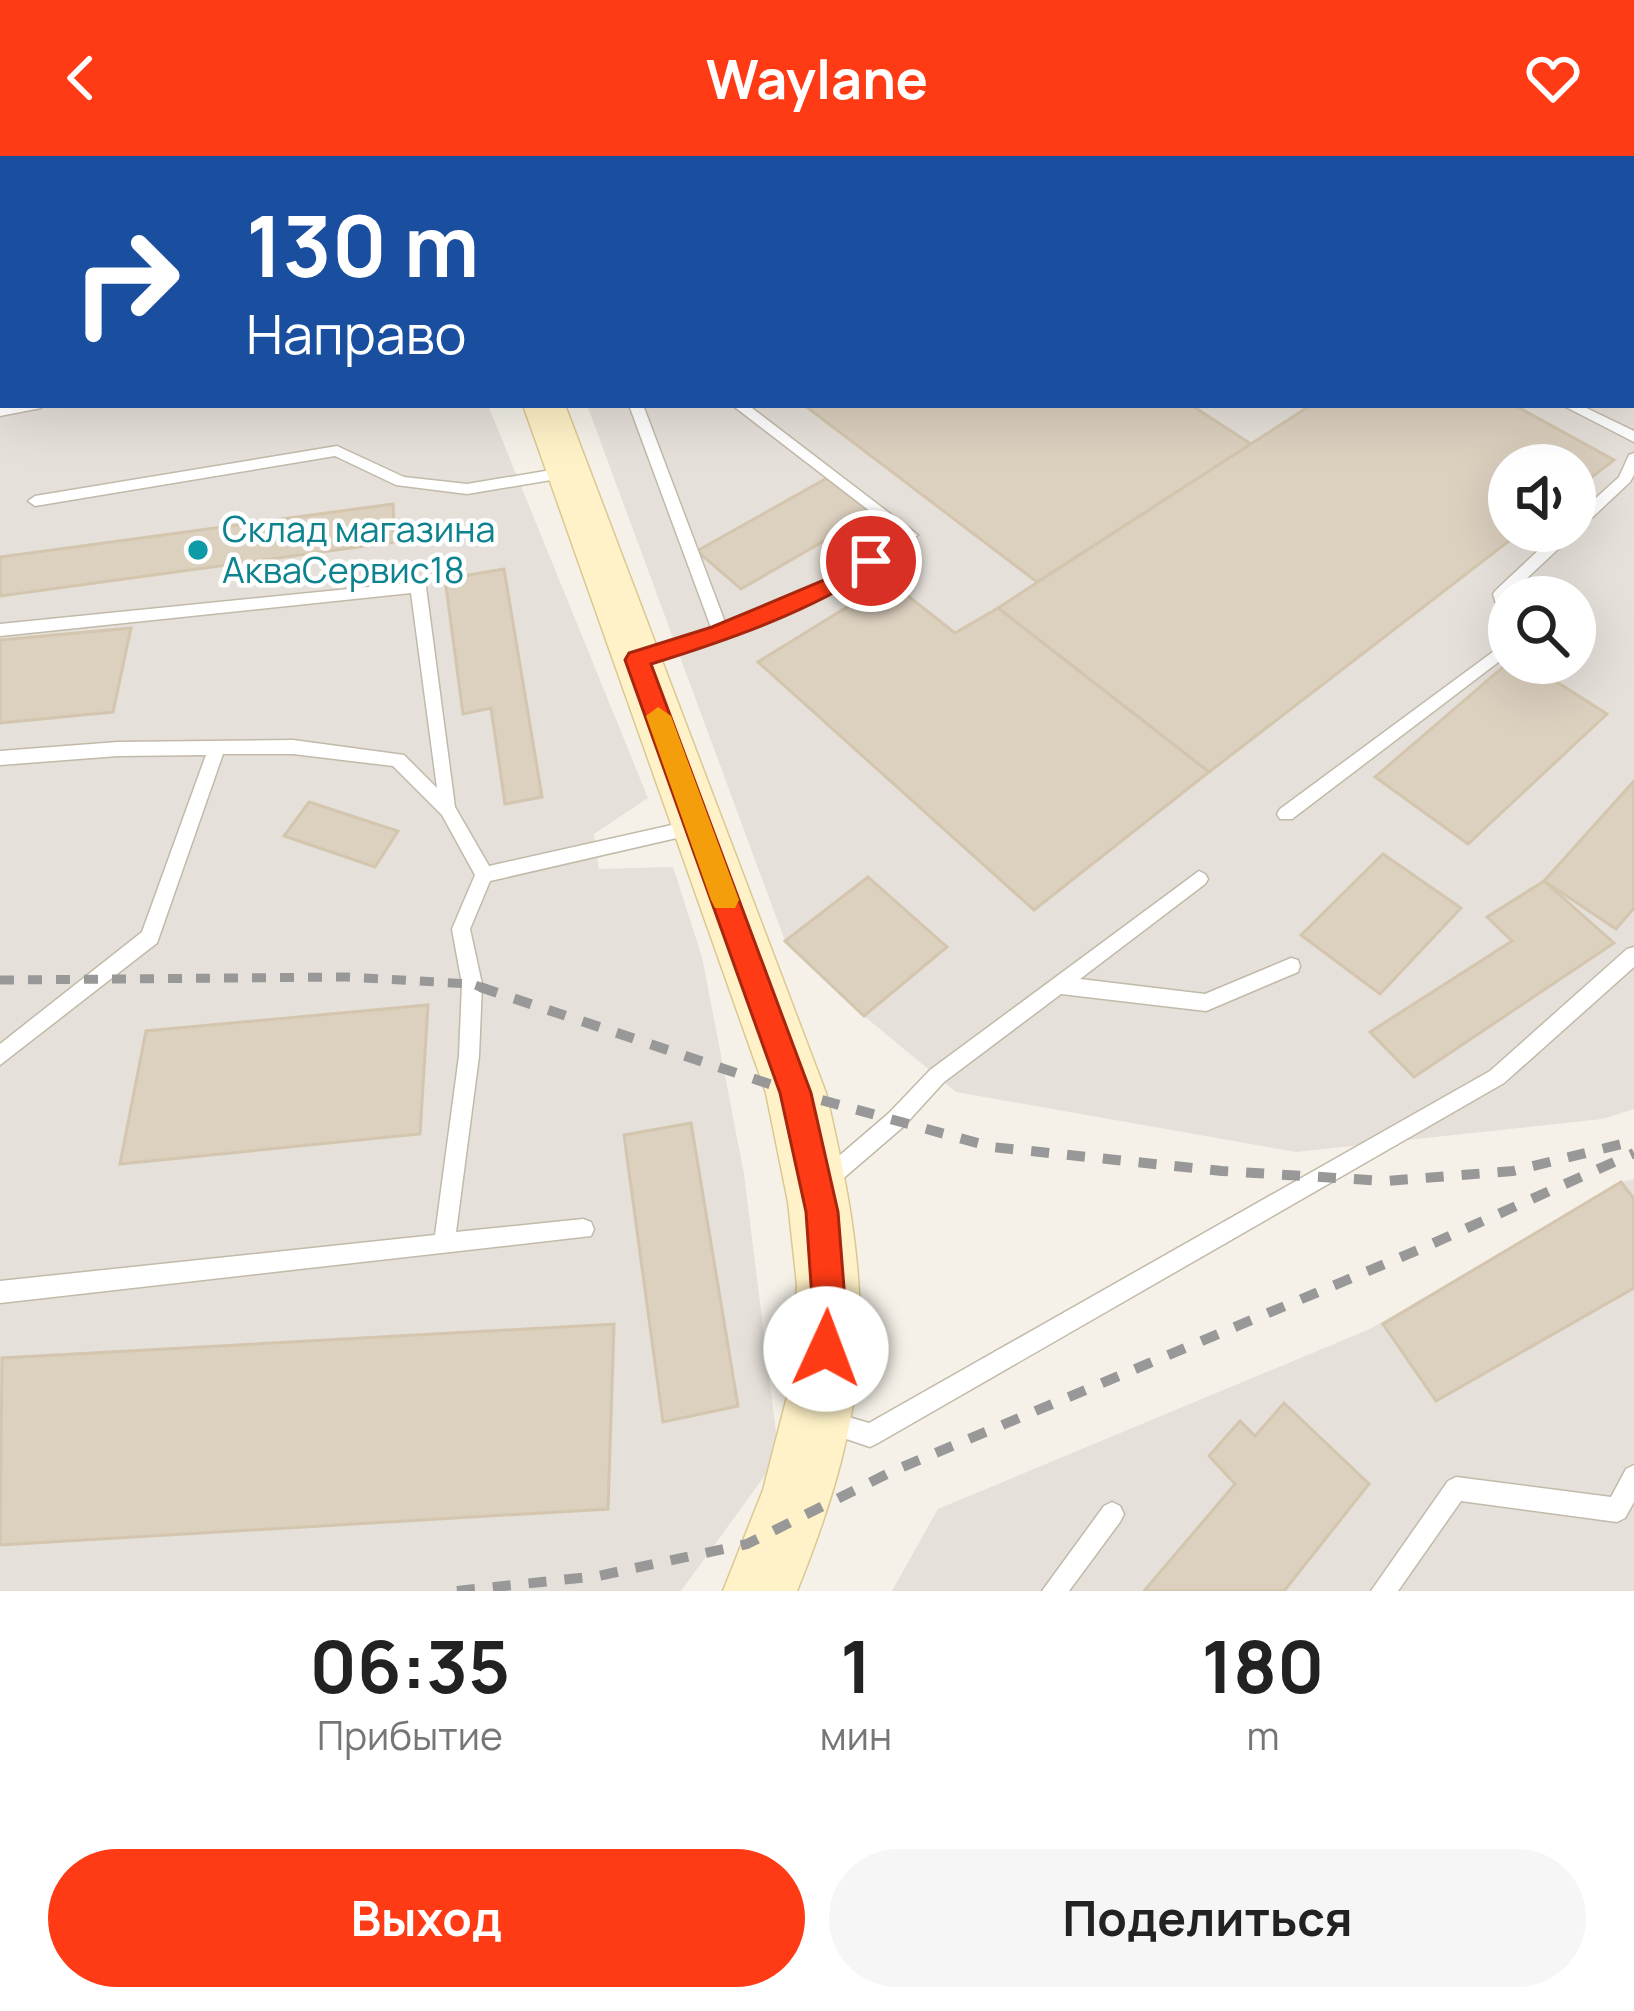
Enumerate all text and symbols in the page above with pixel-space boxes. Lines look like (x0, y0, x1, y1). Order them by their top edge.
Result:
text: Waylane (706, 41, 928, 115)
icon: back (48, 45, 114, 111)
icon: heart (1520, 45, 1586, 111)
text: 130 m (246, 187, 479, 302)
icon: right (48, 204, 204, 360)
text: Направо (246, 296, 467, 370)
map controls (1488, 444, 1596, 684)
button: sound (1488, 444, 1596, 552)
place label: Склад магазина АкваСервис18 (222, 504, 496, 594)
pin (820, 510, 922, 612)
icon: arrive (838, 528, 904, 594)
marker: Склад магазина АкваСервис18 (185, 537, 211, 563)
button: search (1488, 576, 1596, 684)
position arrow (763, 1286, 889, 1412)
text: 06:35 (309, 1616, 510, 1715)
text: 1 (840, 1616, 872, 1715)
text: 180 (1201, 1616, 1325, 1715)
text: Прибытие (317, 1708, 503, 1762)
text: мин (820, 1708, 892, 1762)
text: m (1246, 1708, 1280, 1762)
button: Выход (48, 1849, 805, 1987)
button: Поделиться (829, 1849, 1586, 1987)

